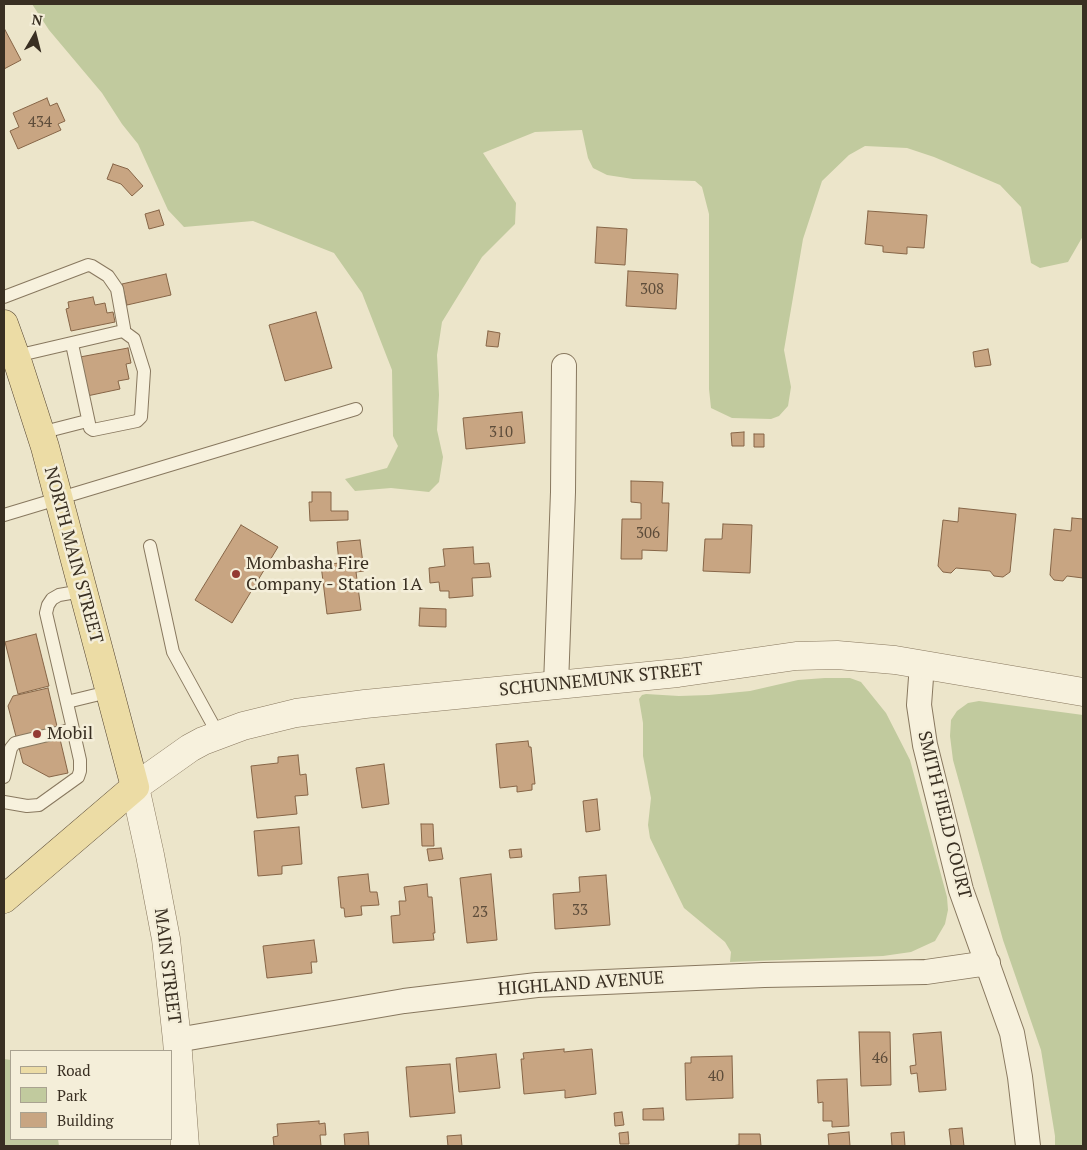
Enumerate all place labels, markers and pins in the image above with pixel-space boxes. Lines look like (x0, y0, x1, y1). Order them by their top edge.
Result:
place label: Mombasha Fire Company - Station 1A (246, 553, 423, 596)
marker: Mombasha Fire Company - Station 1A (230, 568, 242, 580)
place label: Mobil (47, 723, 93, 745)
marker: Mobil (31, 728, 43, 740)

